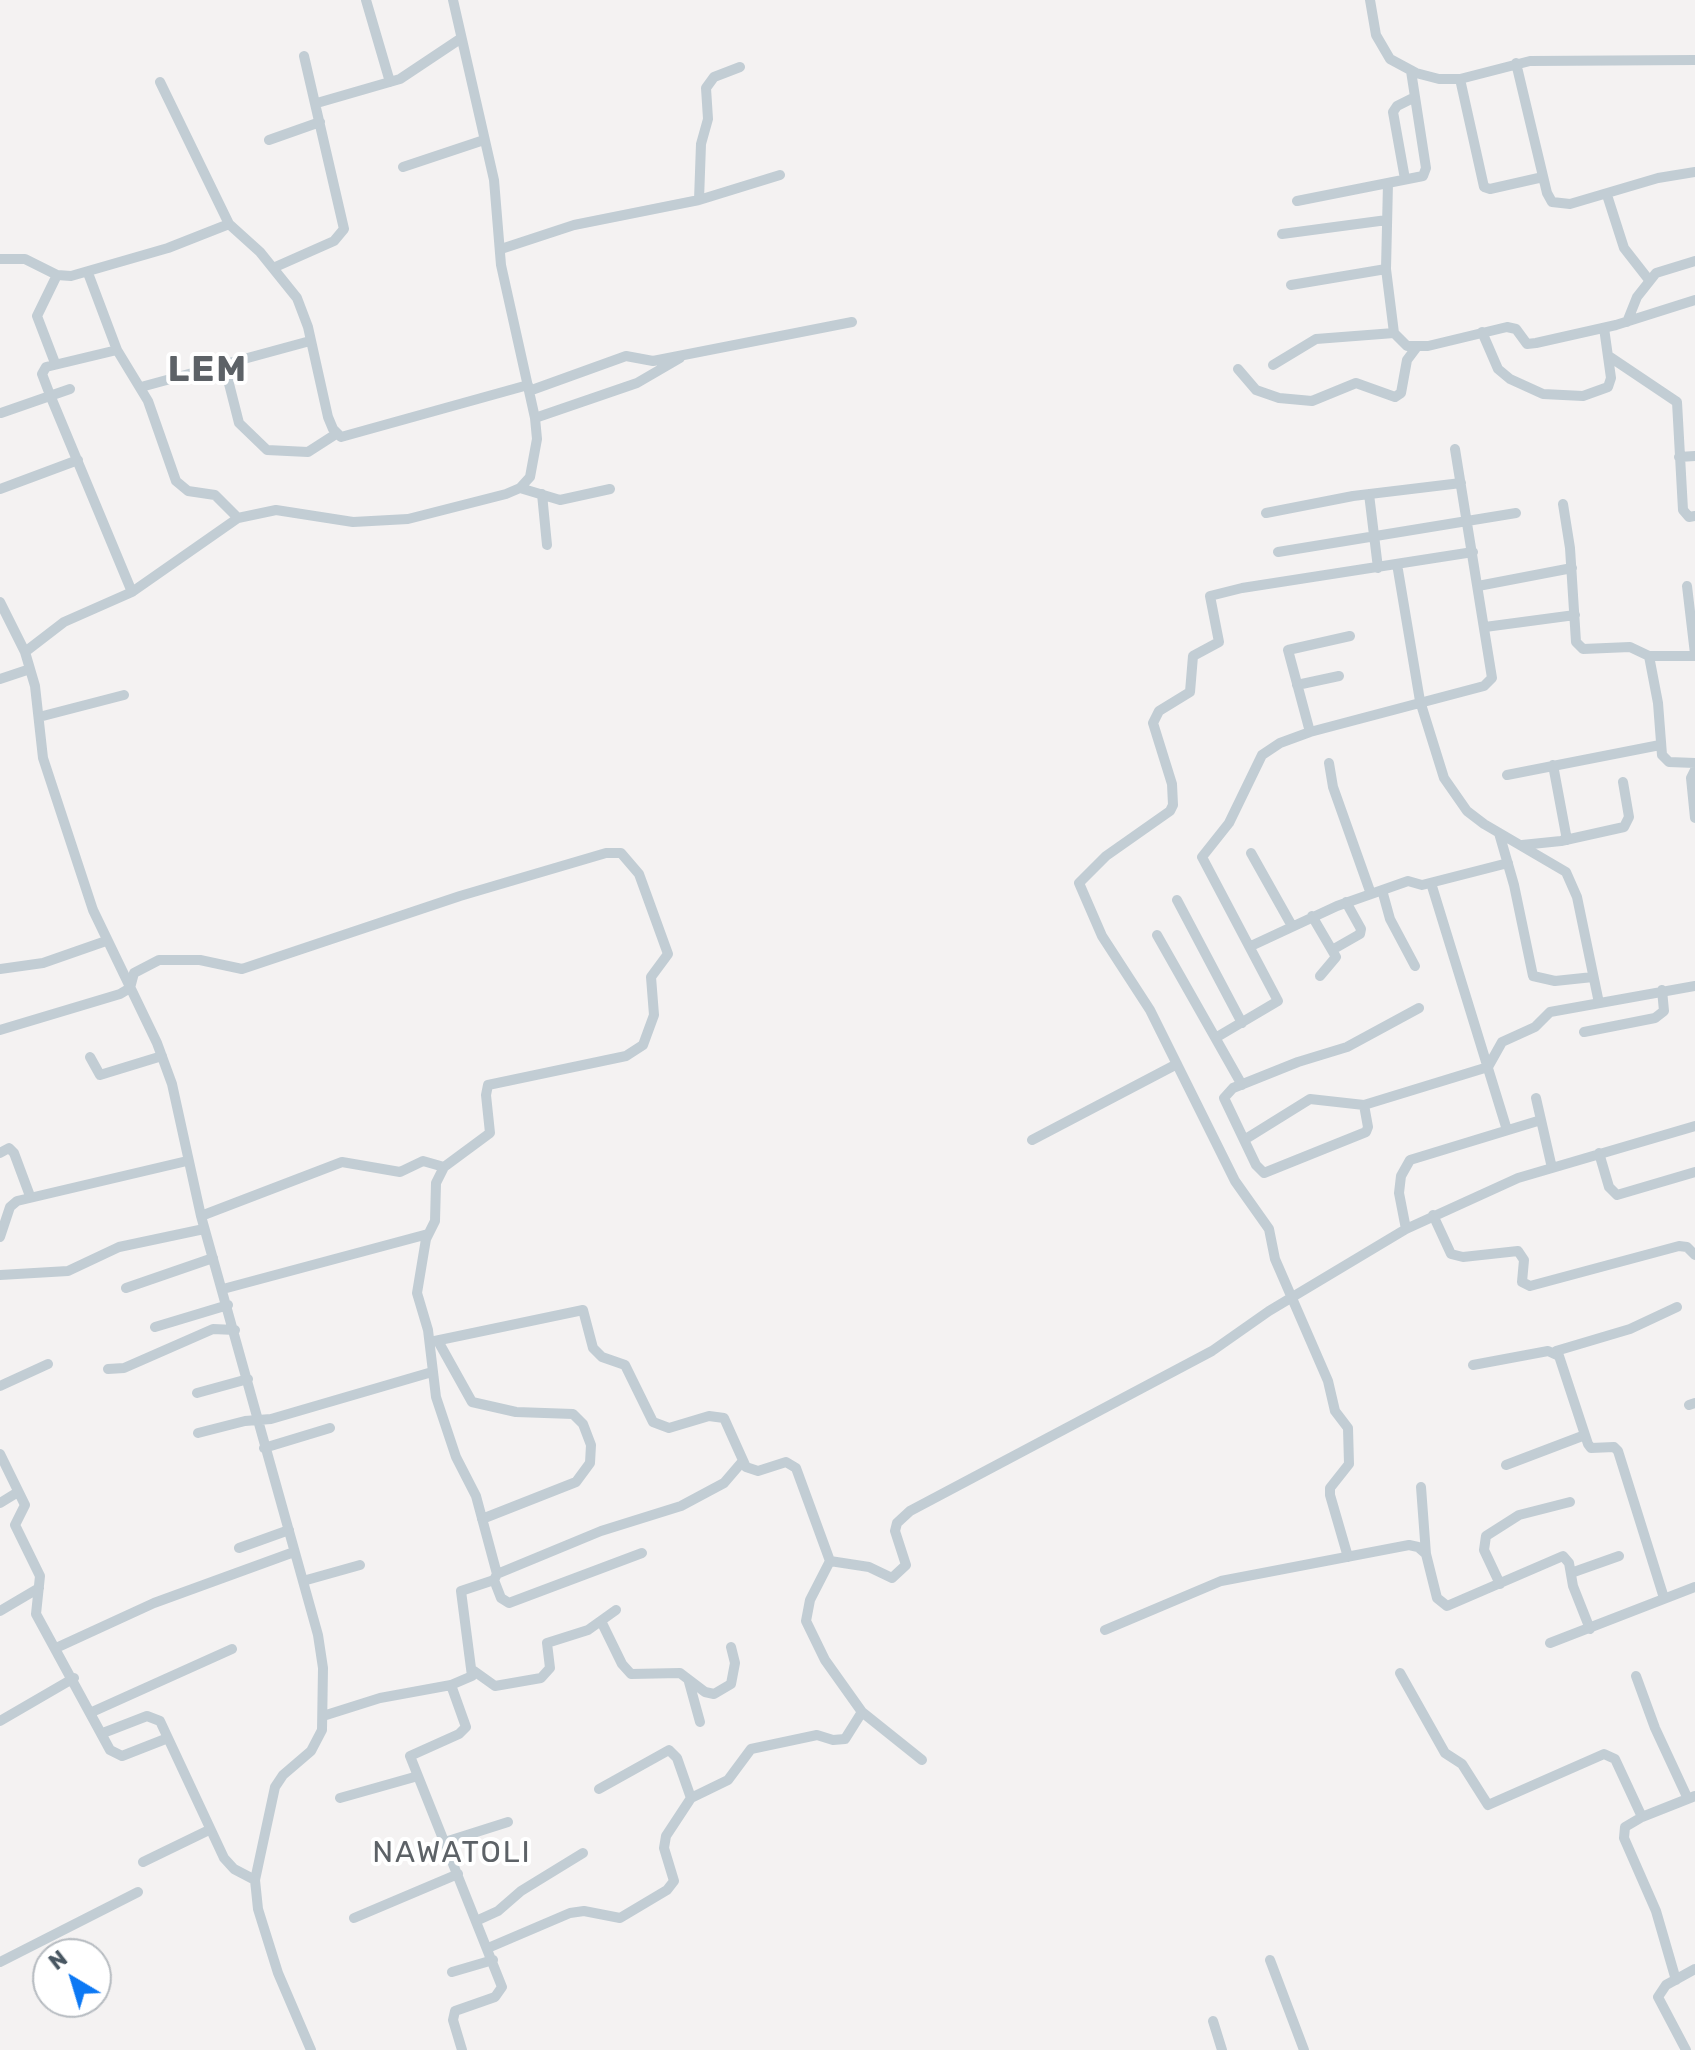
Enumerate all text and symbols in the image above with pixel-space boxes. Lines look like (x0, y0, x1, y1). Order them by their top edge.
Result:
district label: LEM (168, 349, 248, 393)
district label: NAWATOLI (372, 1835, 532, 1871)
north arrow (32, 1938, 112, 2018)
text: N (44, 1945, 73, 1976)

